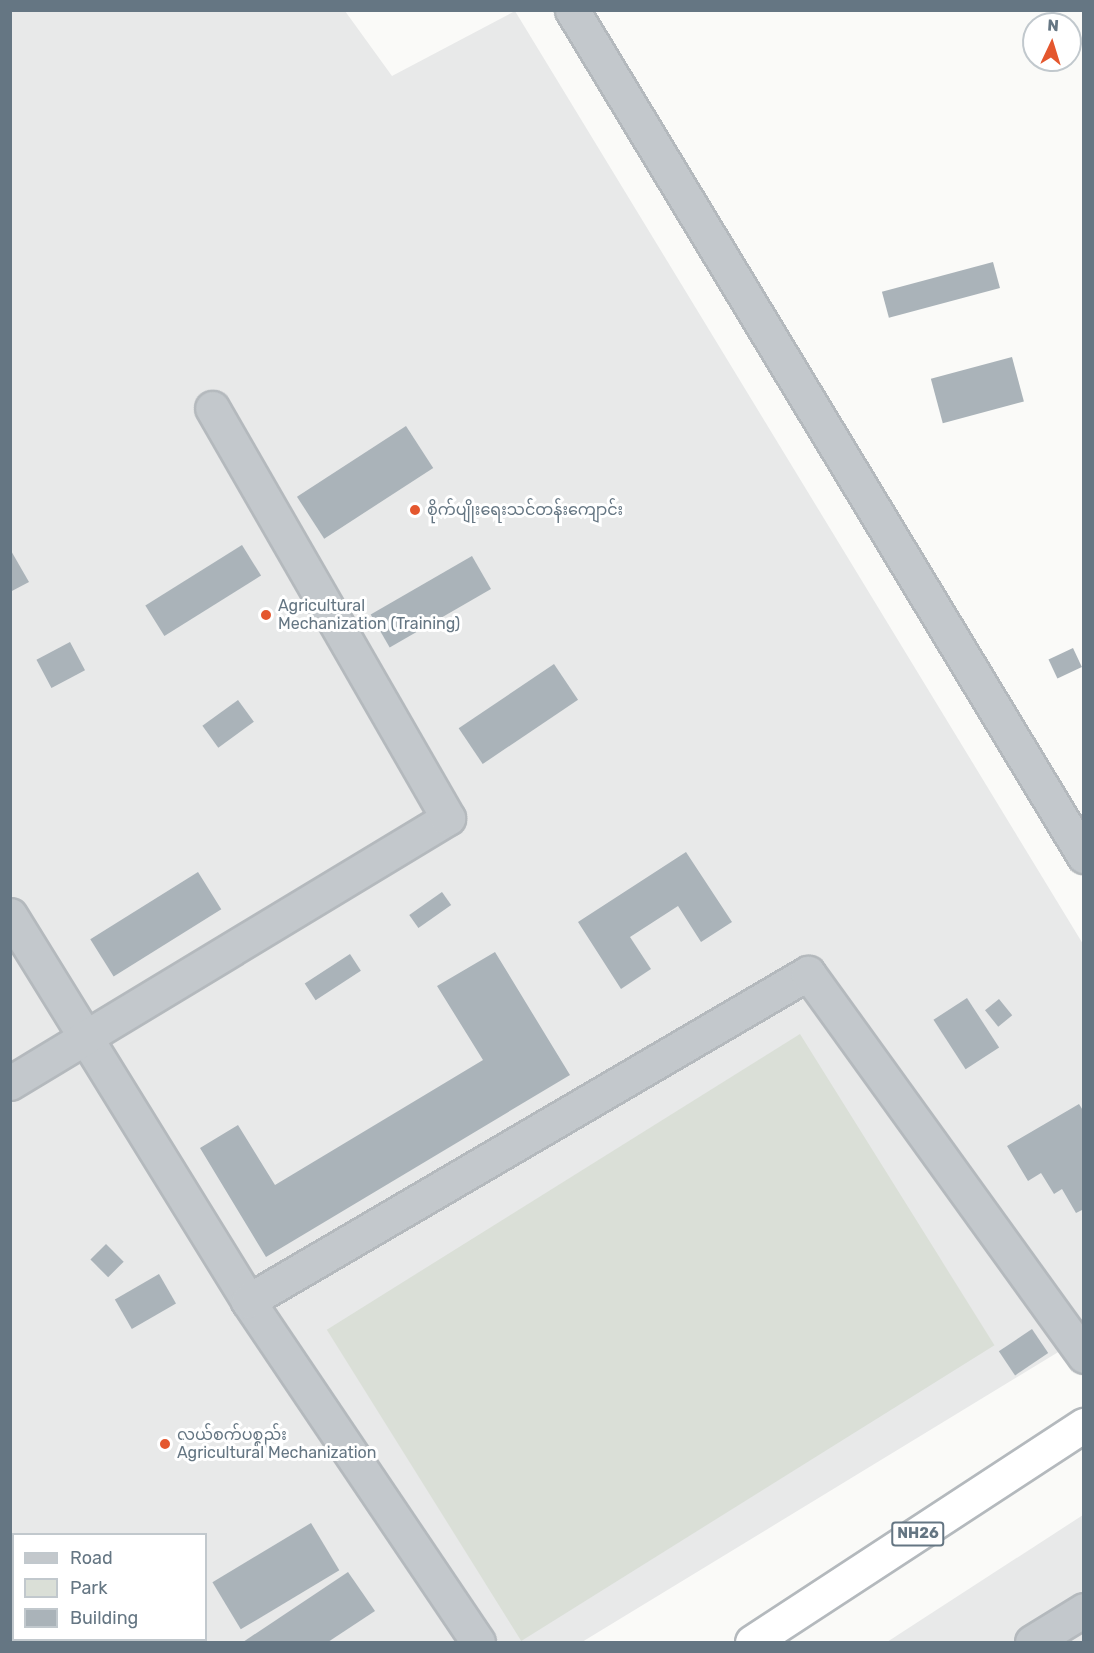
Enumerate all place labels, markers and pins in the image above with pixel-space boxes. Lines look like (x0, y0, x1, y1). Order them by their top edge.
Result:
place label: စိုက်ပျိုးရေးသင်တန်းကျောင်း (427, 500, 623, 520)
marker: စိုက်ပျိုးရေးသင်တန်းကျောင်း (408, 503, 422, 517)
place label: Agricultural Mechanization (Training) (278, 596, 460, 634)
marker: Agricultural Mechanization (Training) (259, 608, 273, 622)
place label: လယ်စက်ပစ္စည်း Agricultural Mechanization (177, 1425, 376, 1463)
marker: လယ်စက်ပစ္စည်း Agricultural Mechanization (158, 1437, 172, 1451)

